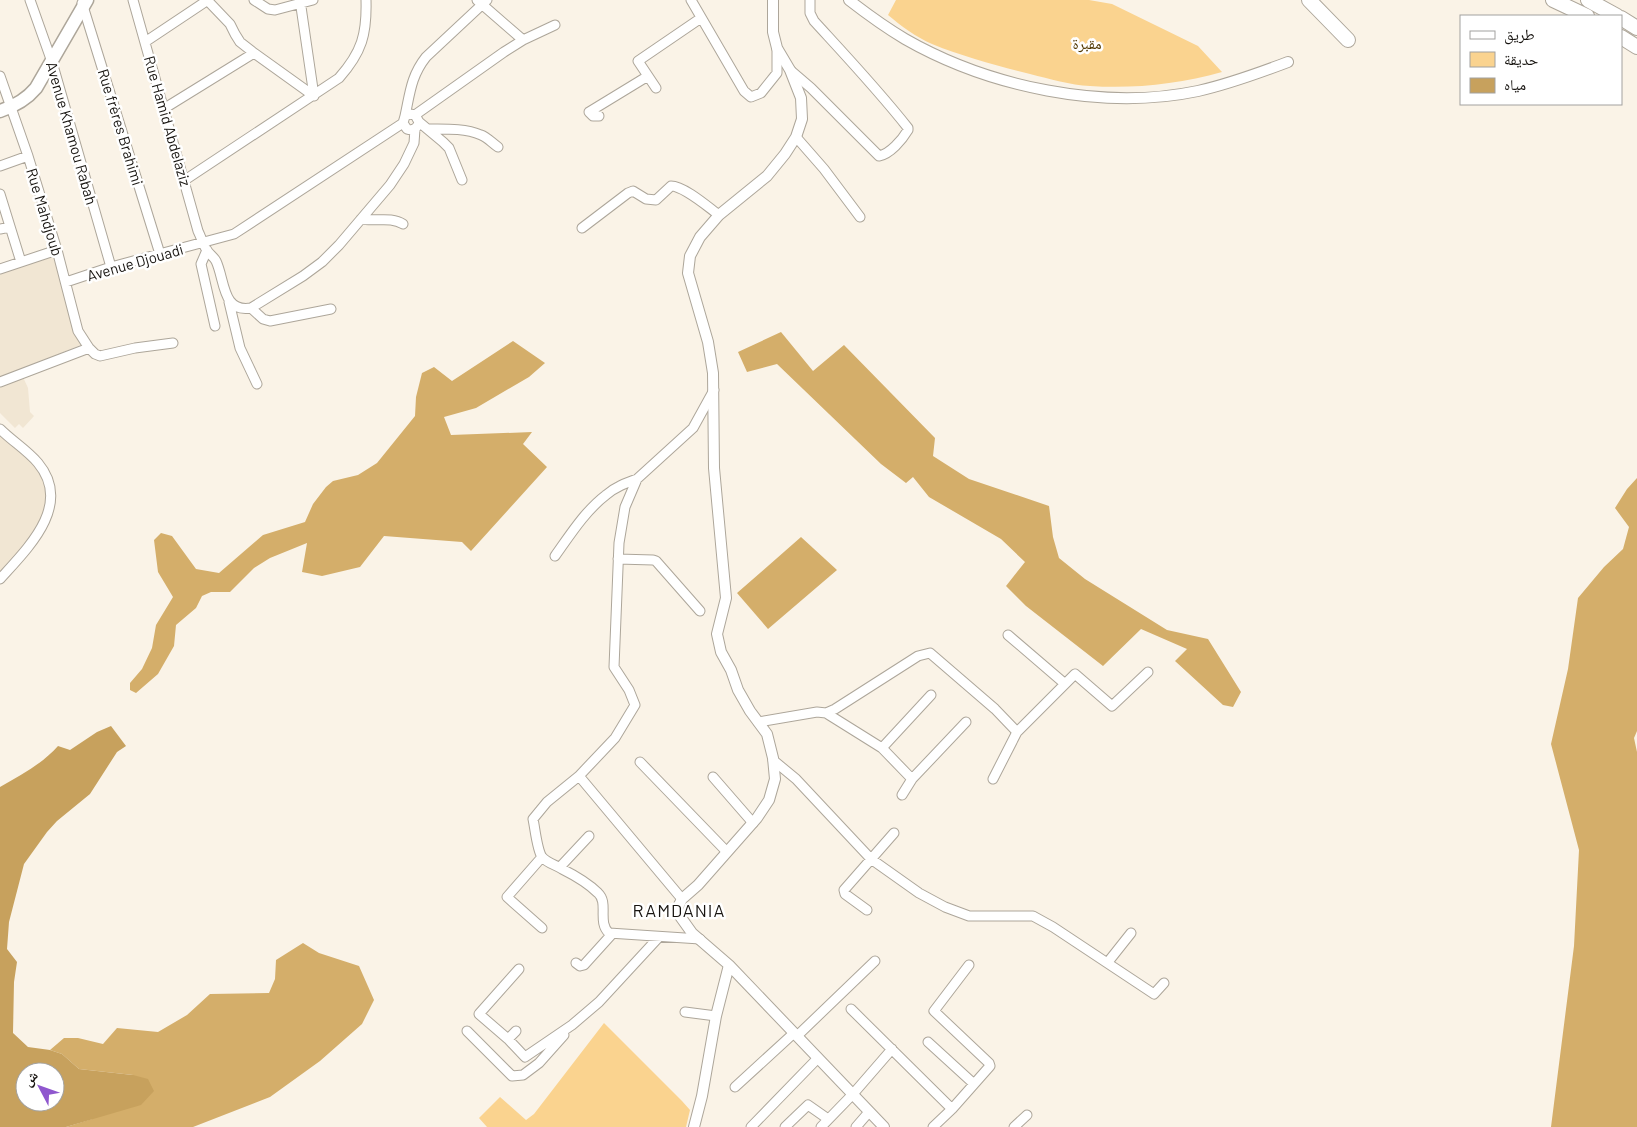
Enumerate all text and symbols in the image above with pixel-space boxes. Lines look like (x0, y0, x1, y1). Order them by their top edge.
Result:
legend (1460, 15, 1622, 105)
text: طريق (1504, 25, 1535, 45)
park label: مقبرة (1072, 34, 1102, 53)
text: حديقة (1504, 50, 1539, 68)
street label: Rue Hamid Abdelaziz (141, 54, 195, 189)
street label: Avenue Khamou Rabah (43, 59, 101, 207)
street label: Rue frères Brahimi (95, 66, 147, 188)
text: مياه (1504, 75, 1526, 93)
street label: Rue Mahdjoub (23, 166, 67, 258)
street label: Avenue Djouadi (85, 240, 185, 284)
district label: RAMDANIA (633, 899, 725, 921)
north arrow (15, 1062, 65, 1112)
text: ش (19, 1067, 42, 1090)

